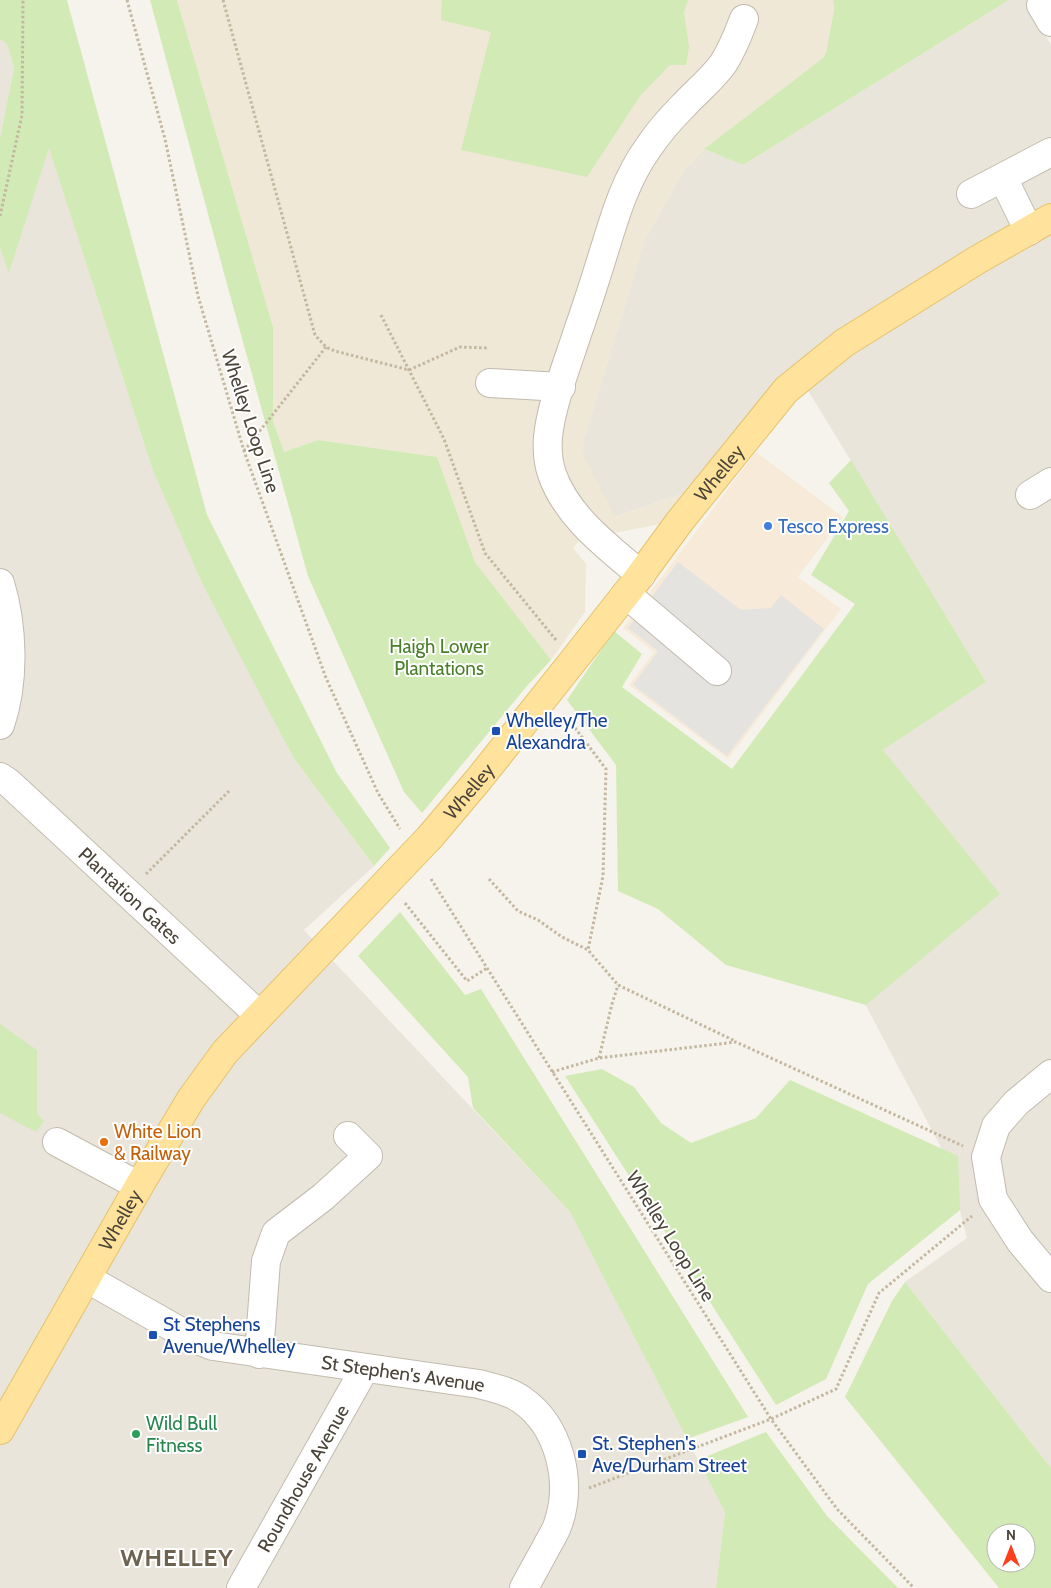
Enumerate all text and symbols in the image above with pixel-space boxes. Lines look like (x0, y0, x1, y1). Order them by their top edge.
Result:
street label: Whelley Loop Line (217, 347, 285, 496)
street label: Whelley (690, 440, 749, 506)
place label: Tesco Express (778, 515, 889, 538)
marker: Tesco Express (762, 520, 774, 532)
park label: Haigh Lower Plantations (389, 635, 489, 680)
place label: Whelley/The Alexandra (506, 709, 608, 754)
marker: Whelley/The Alexandra (490, 725, 502, 737)
street label: Whelley (439, 758, 499, 824)
street label: Plantation Gates (74, 843, 186, 949)
place label: White Lion & Railway (114, 1120, 201, 1165)
marker: White Lion & Railway (98, 1136, 110, 1148)
street label: Whelley Loop Line (621, 1167, 720, 1306)
street label: Whelley (94, 1185, 147, 1254)
place label: St Stephens Avenue/Whelley (163, 1313, 296, 1358)
marker: St Stephens Avenue/Whelley (147, 1329, 159, 1341)
street label: St Stephen's Avenue (320, 1351, 488, 1397)
street label: Roundhouse Avenue (253, 1400, 354, 1556)
place label: Wild Bull Fitness (146, 1412, 218, 1457)
marker: Wild Bull Fitness (130, 1428, 142, 1440)
place label: St. Stephen's Ave/Durham Street (592, 1432, 748, 1477)
marker: St. Stephen's Ave/Durham Street (576, 1448, 588, 1460)
north arrow (986, 1523, 1036, 1573)
text: N (1006, 1526, 1016, 1544)
district label: WHELLEY (120, 1543, 234, 1572)

